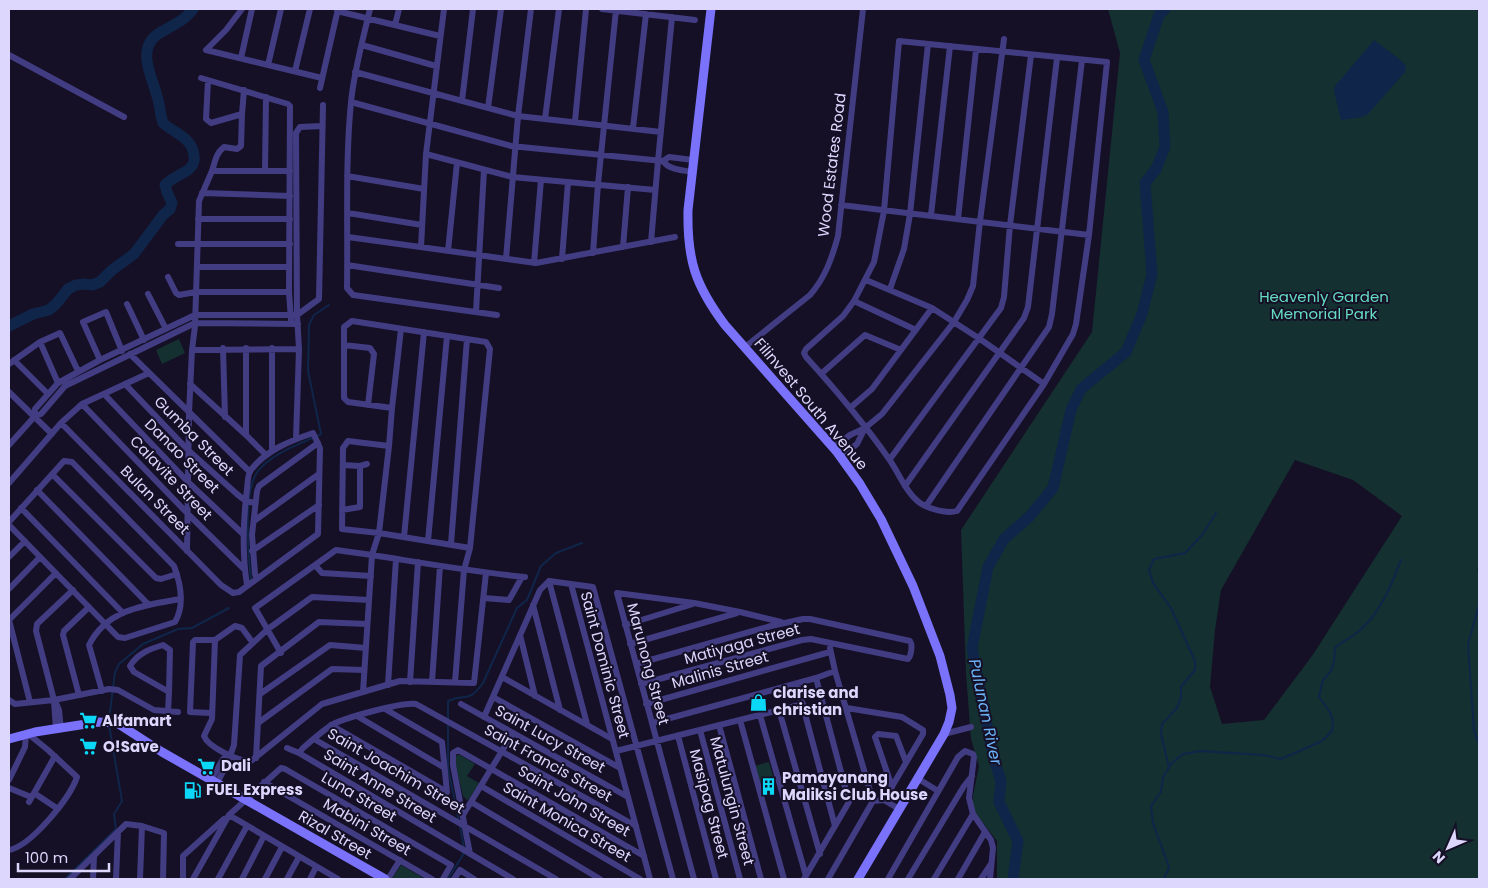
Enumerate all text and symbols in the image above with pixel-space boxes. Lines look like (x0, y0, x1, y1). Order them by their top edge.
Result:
street label: Wood Estates Road (812, 92, 851, 238)
park label: Heavenly Garden Memorial Park (1259, 286, 1389, 324)
street label: Filinvest South Avenue (750, 333, 873, 474)
street label: Gumba Street (150, 391, 239, 480)
street label: Danao Street (140, 414, 224, 498)
street label: Calavite Street (125, 431, 217, 525)
street label: Bulan Street (116, 460, 195, 539)
street label: Saint Dominic Street (576, 589, 635, 741)
street label: Marunong Street (622, 601, 675, 727)
street label: Matiyaga Street (682, 618, 802, 669)
street label: Malinis Street (669, 646, 771, 693)
water label: Pulunan River (963, 657, 1008, 768)
place label: clarise and christian (773, 682, 859, 720)
shop icon: clarise and christian (749, 692, 769, 712)
street label: Saint Lucy Street (491, 699, 609, 778)
place label: Alfamart (102, 710, 172, 731)
supermarket icon: Alfamart (78, 711, 98, 731)
street label: Saint Francis Street (481, 719, 616, 806)
street label: Saint Joachim Street (324, 723, 469, 818)
street label: Matulungin Street (705, 734, 760, 868)
place label: O!Save (103, 736, 159, 757)
supermarket icon: O!Save (79, 737, 99, 757)
street label: Saint Anne Street (320, 744, 441, 828)
street label: Masipag Street (685, 747, 734, 861)
place label: Dali (221, 755, 251, 776)
supermarket icon: Dali (197, 756, 217, 776)
street label: Saint John Street (514, 760, 634, 841)
street label: Luna Street (318, 767, 401, 827)
place label: Pamayanang Maliksi Club House (782, 767, 928, 805)
street label: Saint Monica Street (499, 776, 635, 867)
building icon: Pamayanang Maliksi Club House (758, 777, 778, 797)
place label: FUEL Express (206, 779, 303, 800)
fuel station icon: FUEL Express (182, 780, 202, 800)
street label: Mabini Street (320, 793, 415, 860)
street label: Rizal Street (295, 805, 376, 864)
north arrow (1423, 823, 1473, 873)
scale bar (18, 840, 109, 872)
text: N (1428, 846, 1450, 868)
text: 100 m (25, 847, 68, 868)

